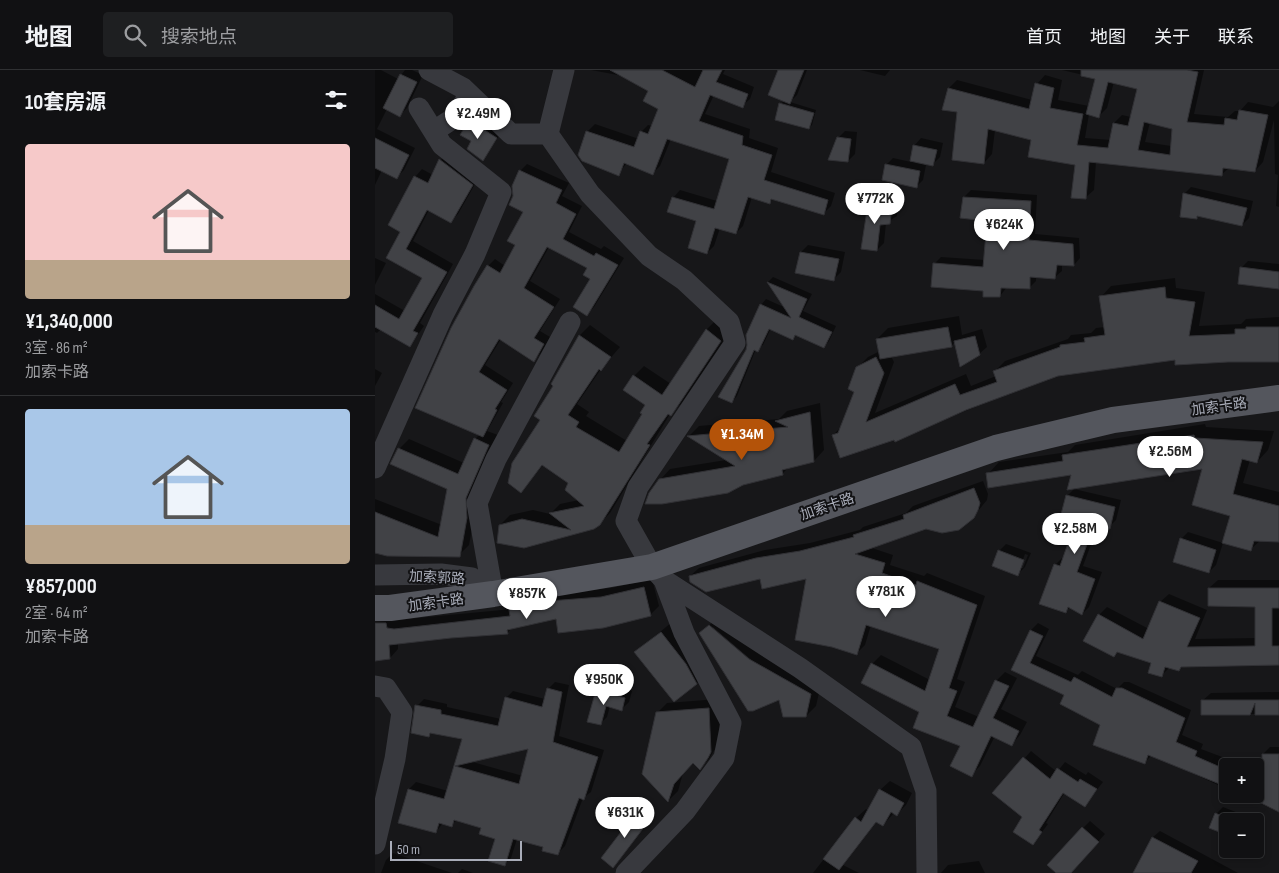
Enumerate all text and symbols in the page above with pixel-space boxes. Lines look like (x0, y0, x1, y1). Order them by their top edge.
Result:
search box (103, 12, 453, 57)
icon: search (121, 21, 149, 49)
text: 地图 (25, 23, 73, 52)
text: 搜索地点 (161, 26, 237, 49)
text: 首页 (1026, 27, 1062, 48)
text: 地图 (1090, 27, 1126, 48)
text: 关于 (1154, 27, 1190, 48)
text: 联系 (1218, 27, 1254, 48)
icon: filters (322, 86, 350, 114)
text: 10套房源 (25, 90, 106, 115)
pin: ¥2.49M (437, 98, 519, 140)
text: ¥2.49M (456, 104, 500, 123)
icon: home (143, 176, 233, 266)
pin: ¥772K (840, 182, 910, 225)
text: ¥772K (856, 189, 894, 208)
pin: ¥624K (969, 208, 1039, 251)
text: ¥624K (985, 215, 1023, 234)
text: ¥1,340,000 (25, 309, 113, 334)
text: 3室 · 86 m² (25, 339, 88, 358)
text: 加索卡路 (25, 363, 89, 382)
street label: 加索卡路 (1190, 394, 1248, 419)
pin: ¥1.34M (701, 418, 783, 461)
text: ¥1.34M (720, 425, 764, 444)
pin: ¥2.56M (1129, 436, 1211, 478)
icon: home (143, 442, 233, 532)
text: ¥2.56M (1148, 442, 1192, 461)
street label: 加索卡路 (798, 489, 856, 524)
pin: ¥2.58M (1034, 512, 1116, 555)
text: ¥2.58M (1053, 519, 1097, 538)
street label: 加索郭路 (409, 568, 465, 587)
text: ¥857,000 (25, 574, 97, 599)
pin: ¥781K (851, 576, 921, 618)
pin: ¥857K (492, 578, 562, 620)
text: ¥781K (867, 582, 905, 601)
text: ¥857K (508, 584, 546, 603)
street label: 加索卡路 (407, 590, 465, 615)
text: 2室 · 64 m² (25, 604, 88, 623)
text: 加索卡路 (25, 628, 89, 647)
pin: ¥950K (569, 664, 639, 706)
text: ¥950K (585, 670, 623, 689)
map controls (1219, 758, 1264, 858)
button: + (1219, 758, 1264, 803)
pin: ¥631K (590, 796, 660, 839)
text: ¥631K (606, 803, 644, 822)
button: − (1219, 813, 1264, 858)
scale bar (390, 838, 523, 861)
text: 50 m (397, 841, 420, 858)

